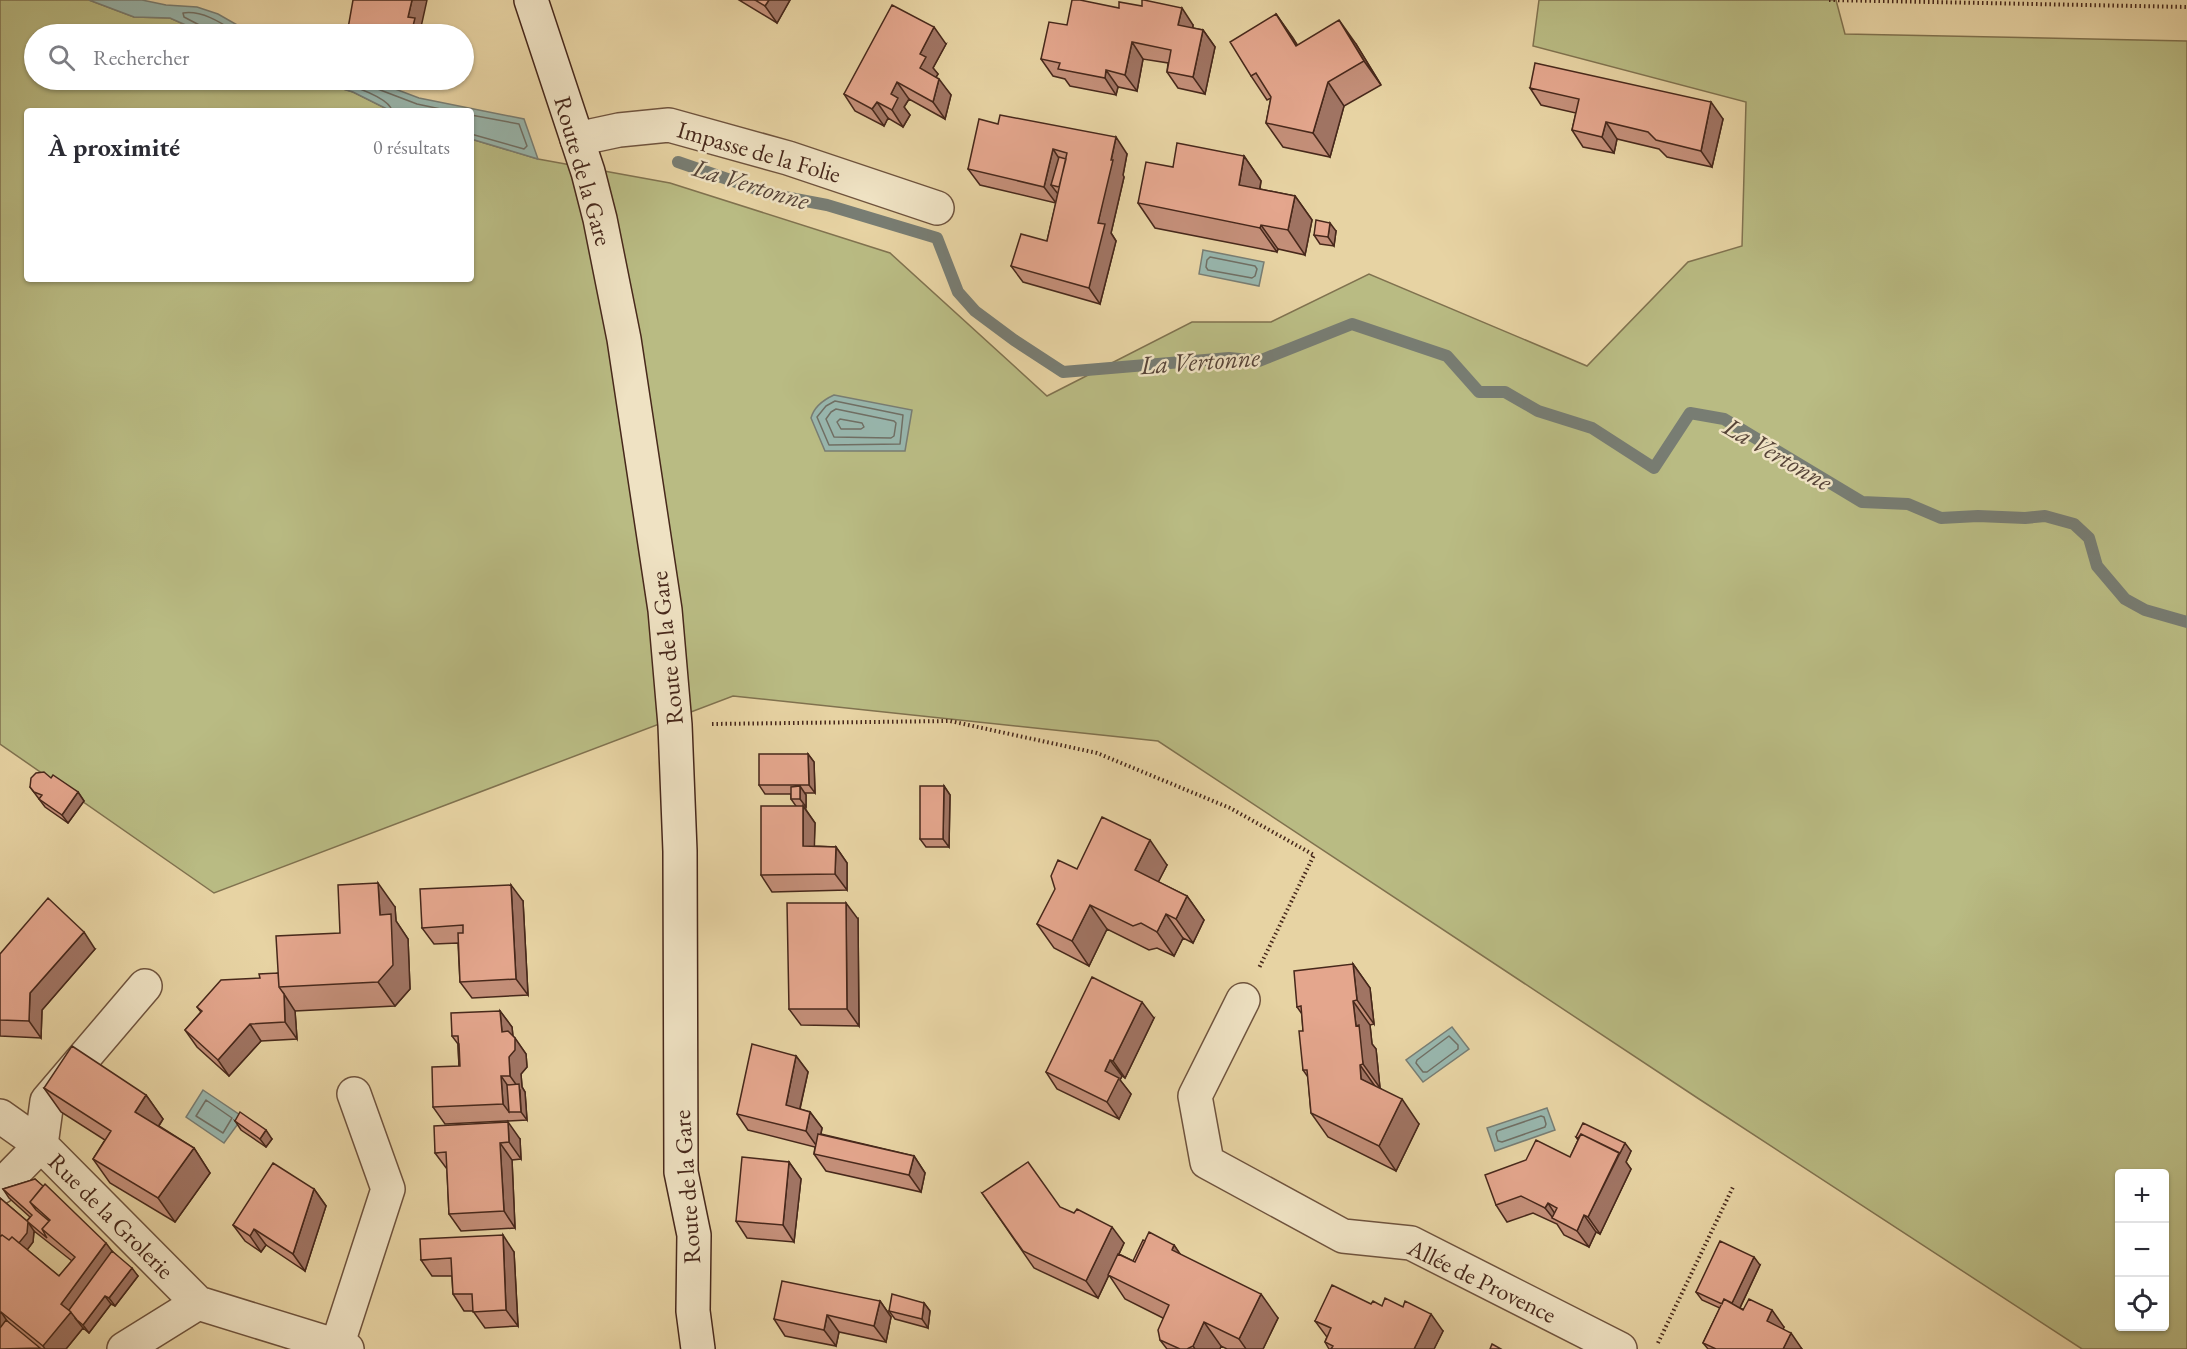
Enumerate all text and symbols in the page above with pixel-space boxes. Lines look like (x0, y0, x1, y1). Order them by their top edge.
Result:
search box (24, 24, 474, 90)
icon: search (45, 41, 78, 74)
text: Rechercher (93, 43, 189, 72)
street label: Route de la Gare (547, 92, 620, 249)
street label: Impasse de la Folie (674, 113, 844, 190)
text: À proximité (48, 130, 180, 164)
text: 0 résultats (373, 134, 450, 160)
water label: La Vertonne (688, 150, 814, 218)
water label: La Vertonne (1138, 340, 1262, 382)
water label: La Vertonne (1717, 409, 1839, 499)
street label: Route de la Gare (643, 570, 690, 726)
street label: Route de la Gare (666, 1109, 707, 1265)
street label: Rue de la Grolerie (42, 1146, 181, 1285)
map controls (2115, 1169, 2169, 1331)
button: + (2115, 1169, 2169, 1223)
button: − (2115, 1223, 2169, 1277)
street label: Allée de Provence (1402, 1231, 1561, 1330)
button: locate (2115, 1277, 2169, 1331)

